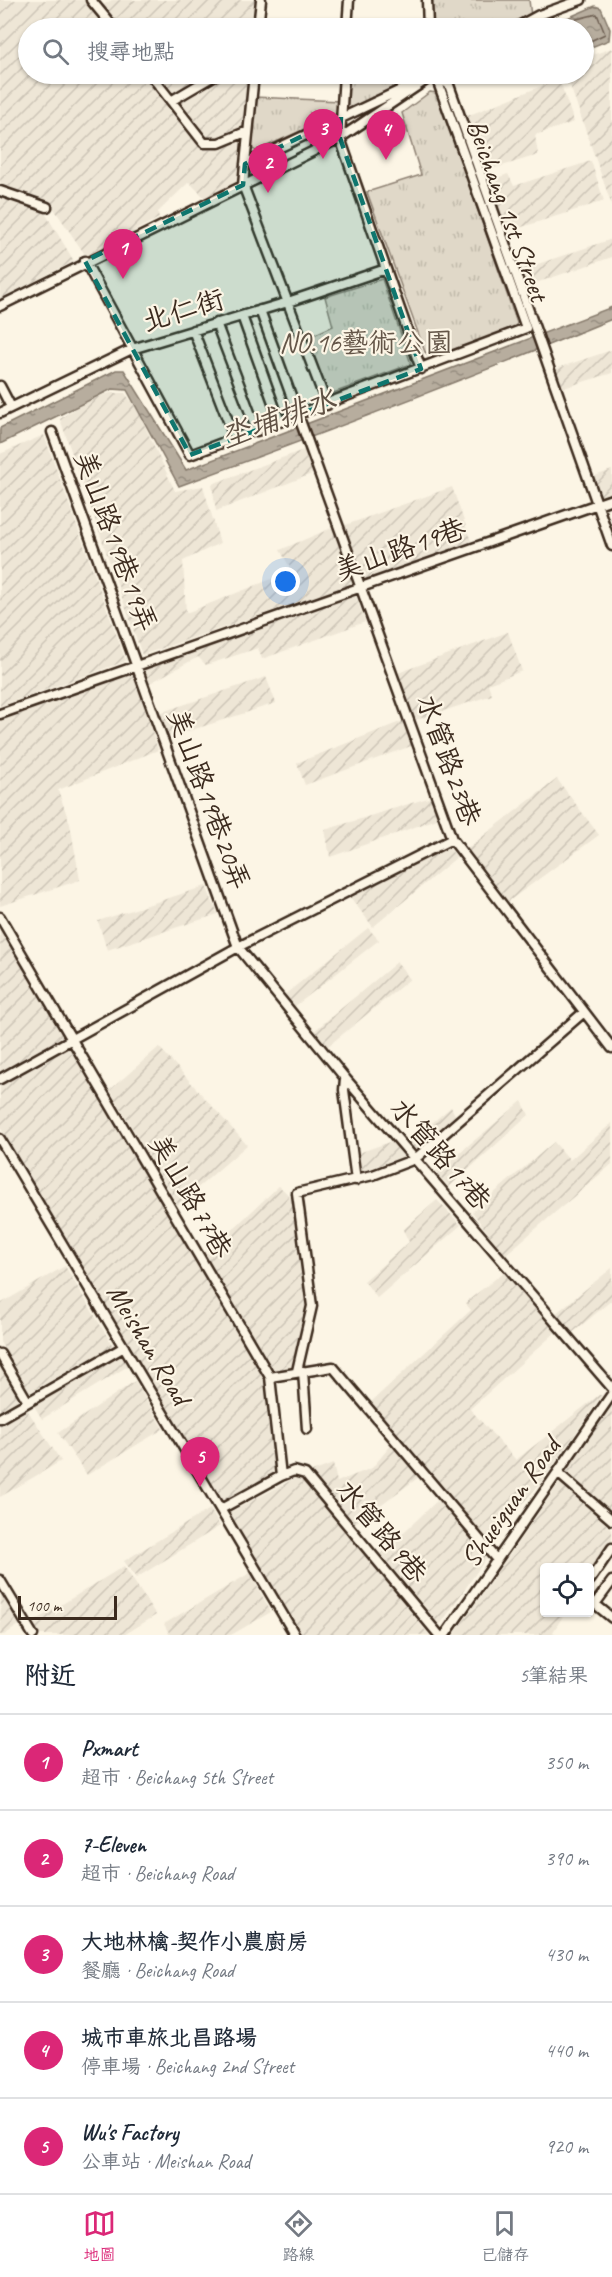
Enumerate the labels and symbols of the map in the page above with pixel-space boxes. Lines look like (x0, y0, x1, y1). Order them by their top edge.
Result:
pin: 3 (304, 110, 342, 159)
pin: 4 (366, 110, 406, 160)
street label: Beichang 1st Street (459, 114, 558, 308)
pin: 2 (248, 144, 288, 193)
pin: 1 (104, 230, 142, 279)
street label: 北仁街 (138, 281, 228, 339)
park label: NO.16藝術公園 (279, 325, 453, 360)
water label: 坔埔排水 (215, 379, 342, 456)
street label: 美山路19巷19弄 (67, 446, 165, 636)
street label: 美山路19巷 (329, 510, 472, 588)
your location (271, 567, 300, 596)
street label: 水管路23巷 (409, 690, 489, 831)
street label: 美山路19巷20弄 (160, 704, 258, 894)
street label: 水管路17巷 (383, 1091, 500, 1218)
street label: 美山路77巷 (142, 1128, 241, 1265)
street label: Meishan Road (99, 1277, 201, 1414)
street label: Shueiguan Road (452, 1427, 570, 1574)
pin: 5 (180, 1438, 220, 1487)
street label: 水管路9巷 (329, 1472, 436, 1591)
scale bar (18, 1593, 117, 1620)

